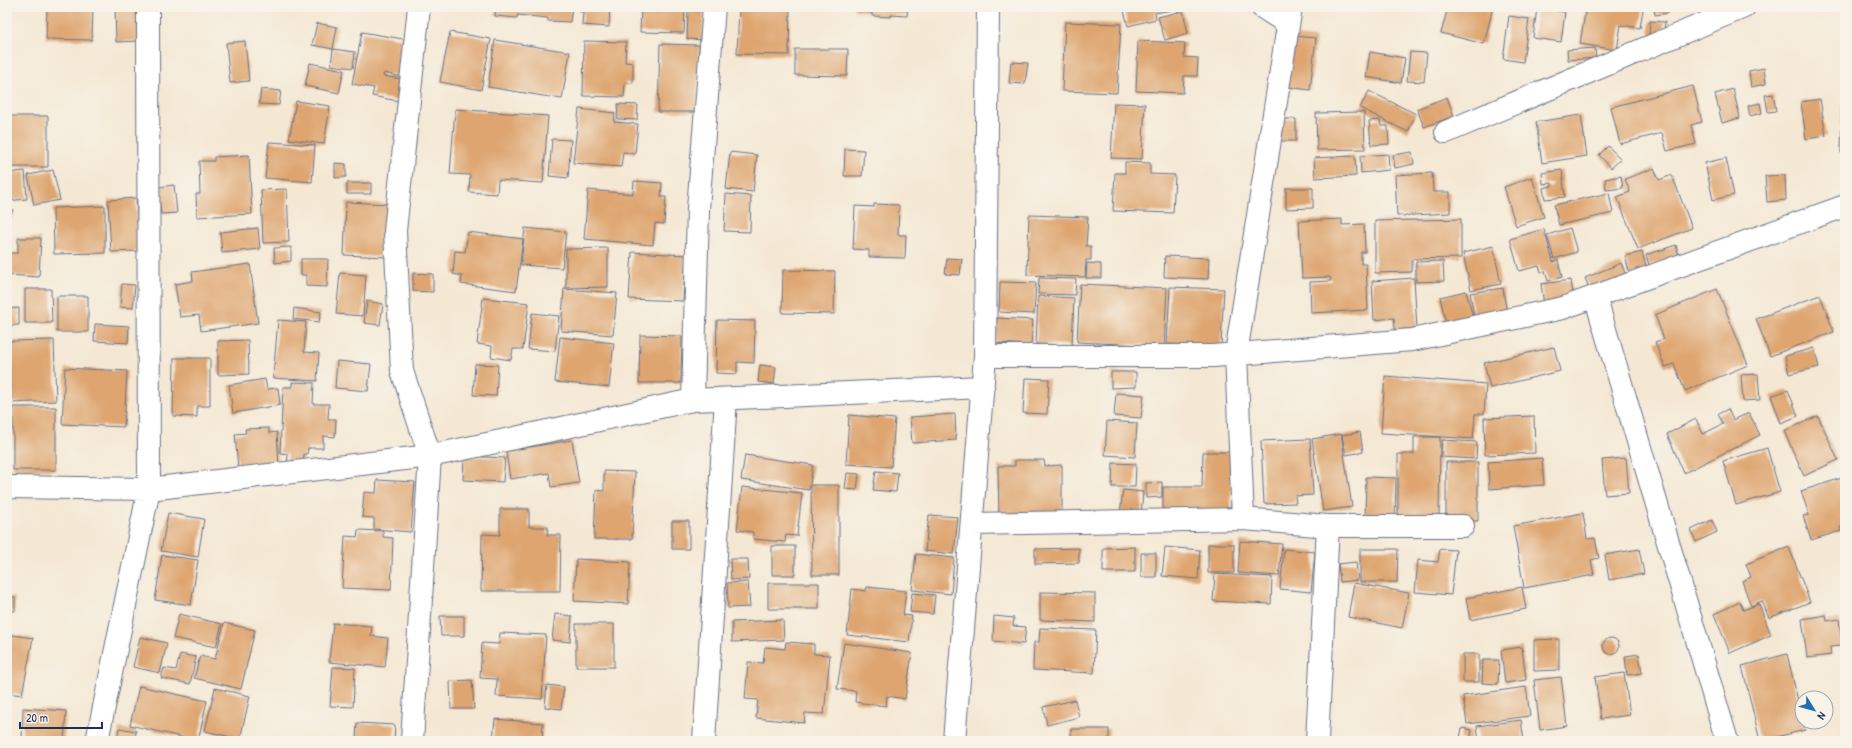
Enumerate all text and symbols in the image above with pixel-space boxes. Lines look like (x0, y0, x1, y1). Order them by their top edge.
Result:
north arrow (1794, 690, 1834, 730)
scale bar (20, 704, 102, 730)
text: 20 m (26, 709, 48, 726)
text: N (1815, 709, 1829, 723)

